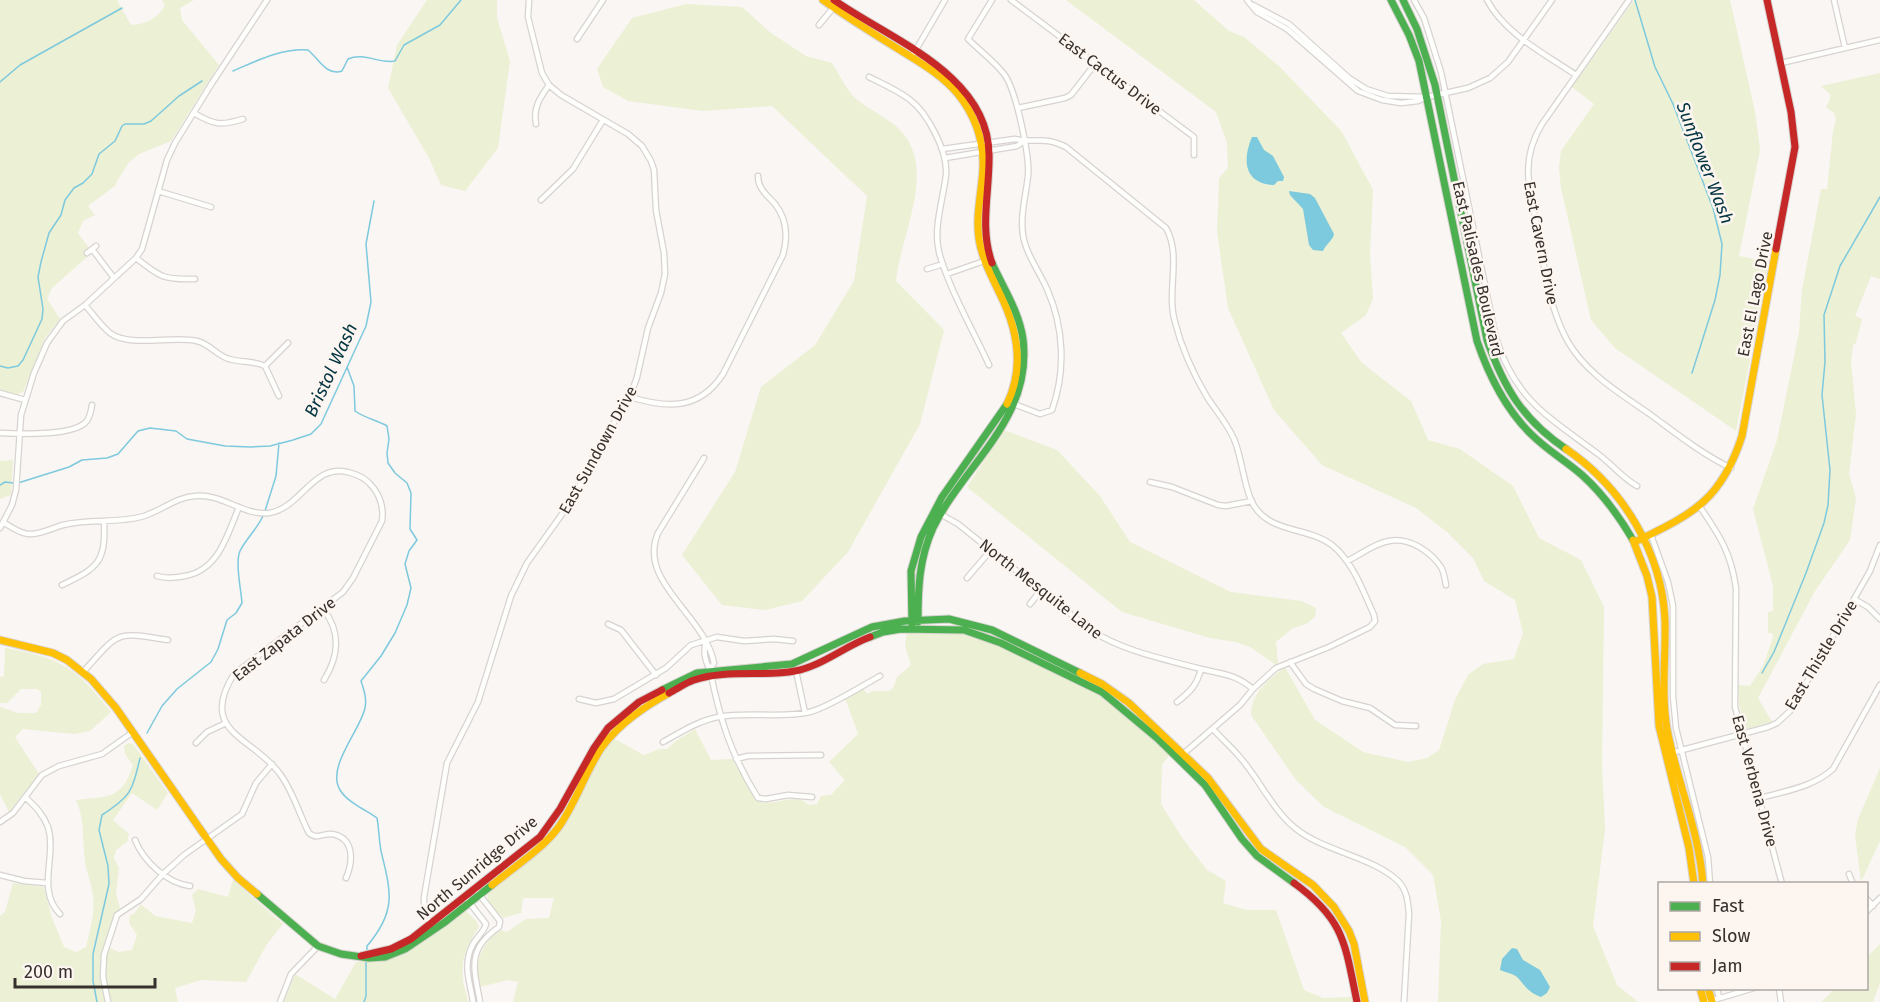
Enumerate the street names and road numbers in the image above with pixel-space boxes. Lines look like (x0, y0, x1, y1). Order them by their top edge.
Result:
street label: East Cactus Drive (1055, 29, 1165, 119)
street label: East Palisades Boulevard (1449, 179, 1507, 359)
street label: East Cavern Drive (1520, 180, 1562, 306)
street label: East El Lago Drive (1734, 230, 1776, 358)
street label: East Sundown Drive (555, 383, 641, 517)
street label: North Mesquite Lane (976, 535, 1106, 643)
street label: East Zapata Drive (229, 593, 339, 685)
street label: East Thistle Drive (1781, 597, 1861, 713)
street label: East Verbena Drive (1728, 713, 1782, 849)
street label: North Sunridge Drive (413, 812, 541, 924)

